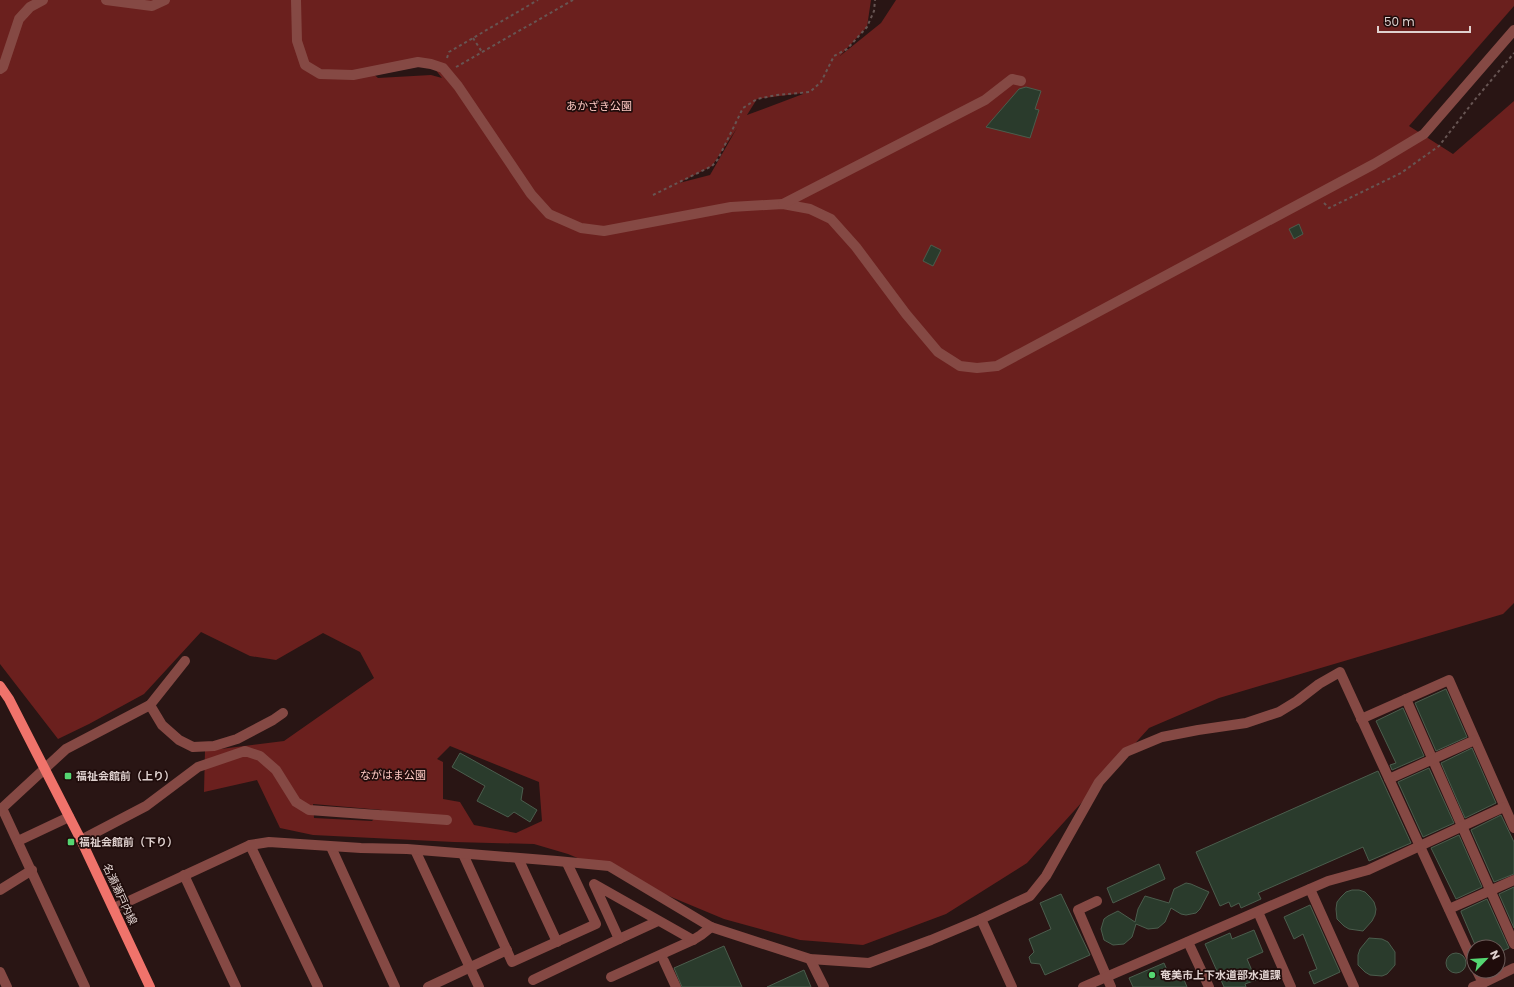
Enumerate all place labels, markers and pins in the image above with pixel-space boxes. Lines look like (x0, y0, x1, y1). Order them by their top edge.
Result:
place label: 福祉会館前（上り） (76, 768, 175, 784)
marker: 福祉会館前（上り） (63, 771, 73, 781)
place label: 福祉会館前（下り） (79, 834, 178, 850)
marker: 福祉会館前（下り） (66, 837, 76, 847)
place label: 奄美市上下水道部水道課 (1160, 967, 1281, 983)
marker: 奄美市上下水道部水道課 (1147, 970, 1157, 980)

